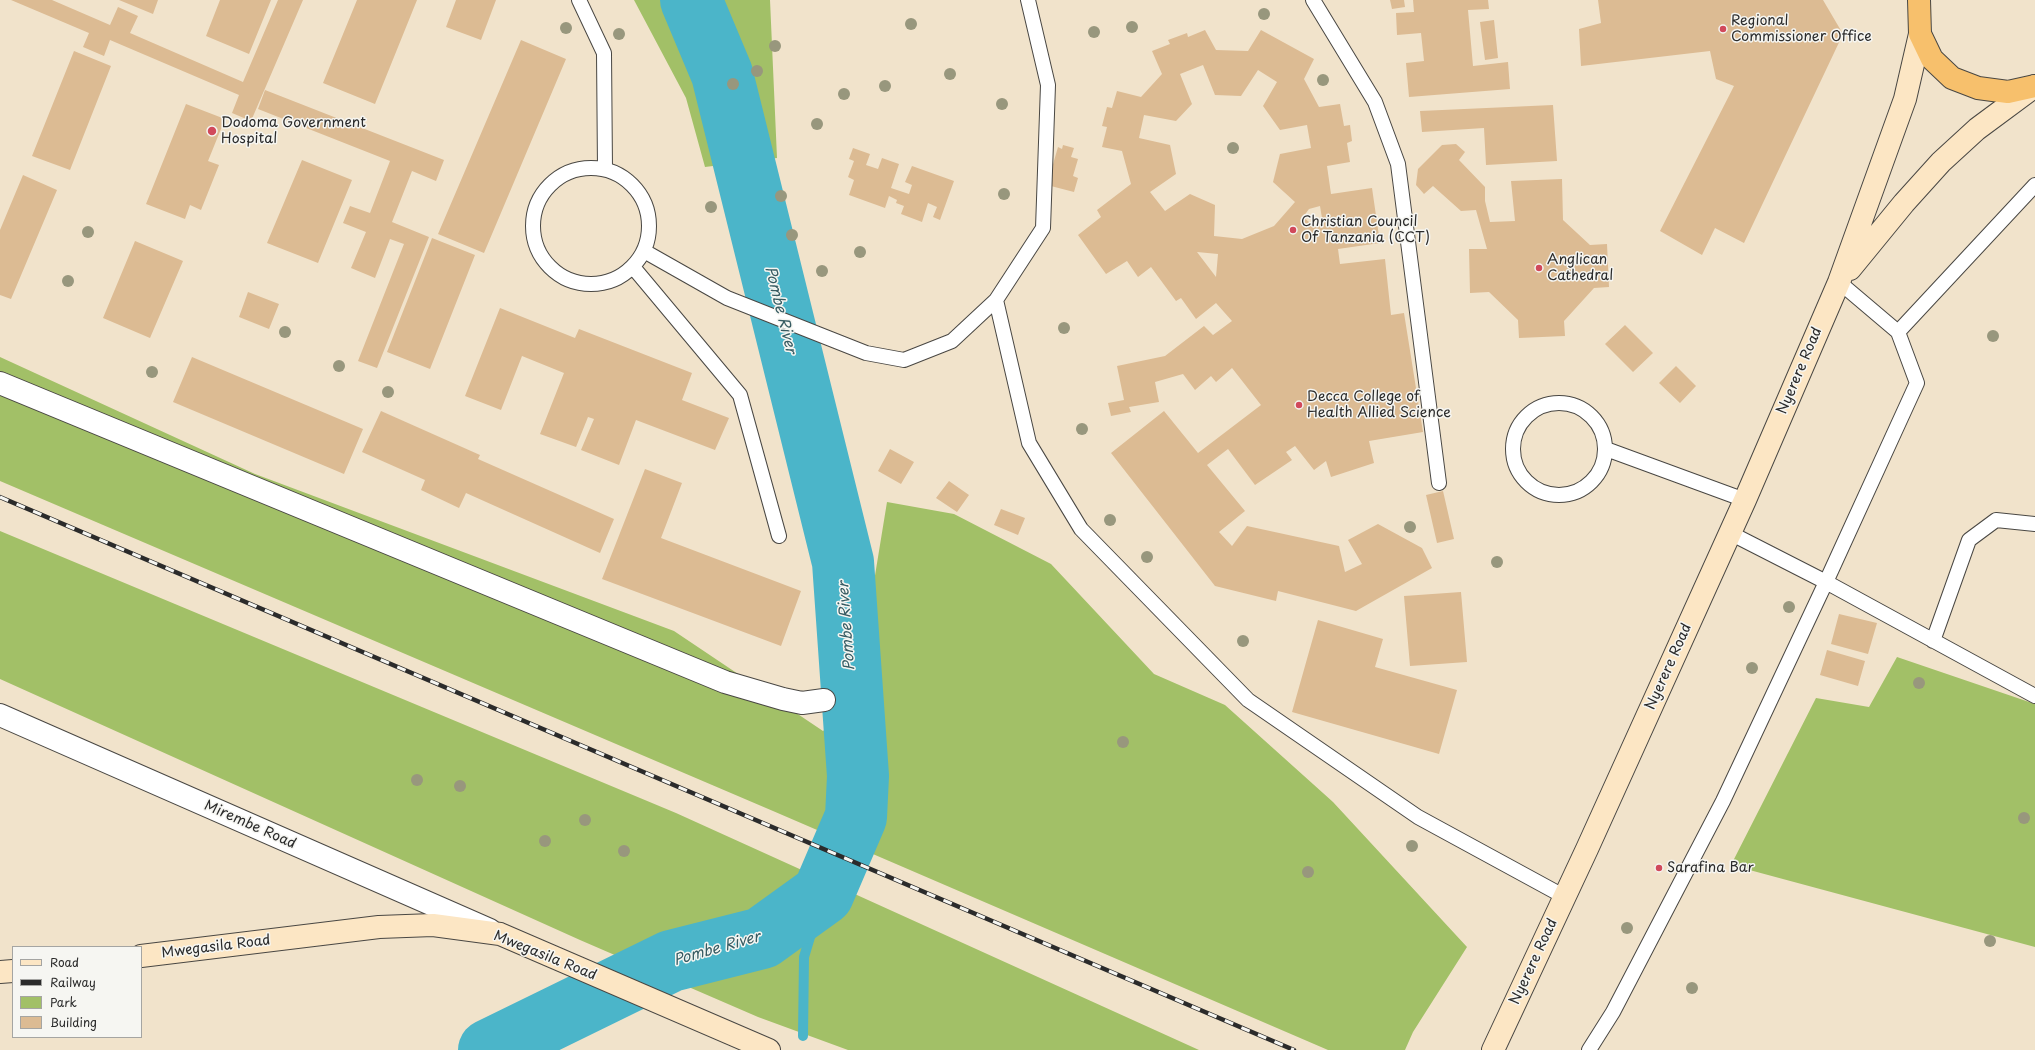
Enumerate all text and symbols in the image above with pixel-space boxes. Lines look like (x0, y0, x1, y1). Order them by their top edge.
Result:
place label: Regional Commissioner Office (1731, 13, 1872, 46)
marker: Regional Commissioner Office (1718, 24, 1728, 34)
place label: Dodoma Government Hospital (221, 115, 366, 148)
marker: Dodoma Government Hospital (206, 125, 218, 137)
place label: Christian Council Of Tanzania (CCT) (1301, 214, 1430, 246)
marker: Christian Council Of Tanzania (CCT) (1288, 225, 1298, 235)
place label: Anglican Cathedral (1547, 252, 1613, 284)
marker: Anglican Cathedral (1534, 263, 1544, 273)
water label: Pombe River (760, 265, 800, 355)
street label: Nyerere Road (1774, 325, 1826, 417)
place label: Decca College of Health Allied Science (1307, 389, 1451, 422)
marker: Decca College of Health Allied Science (1294, 400, 1304, 410)
water label: Pombe River (835, 581, 859, 671)
street label: Nyerere Road (1642, 621, 1696, 713)
street label: Mirembe Road (202, 797, 298, 853)
place label: Sarafina Bar (1667, 860, 1754, 876)
marker: Sarafina Bar (1654, 863, 1664, 873)
street label: Nyerere Road (1507, 916, 1561, 1008)
street label: Mwegasila Road (491, 928, 599, 984)
water label: Pombe River (672, 928, 762, 970)
street label: Mwegasila Road (161, 932, 271, 962)
legend (12, 946, 142, 1038)
text: Road (50, 953, 79, 971)
text: Railway (50, 973, 96, 991)
text: Park (50, 993, 77, 1011)
text: Building (50, 1013, 97, 1031)

